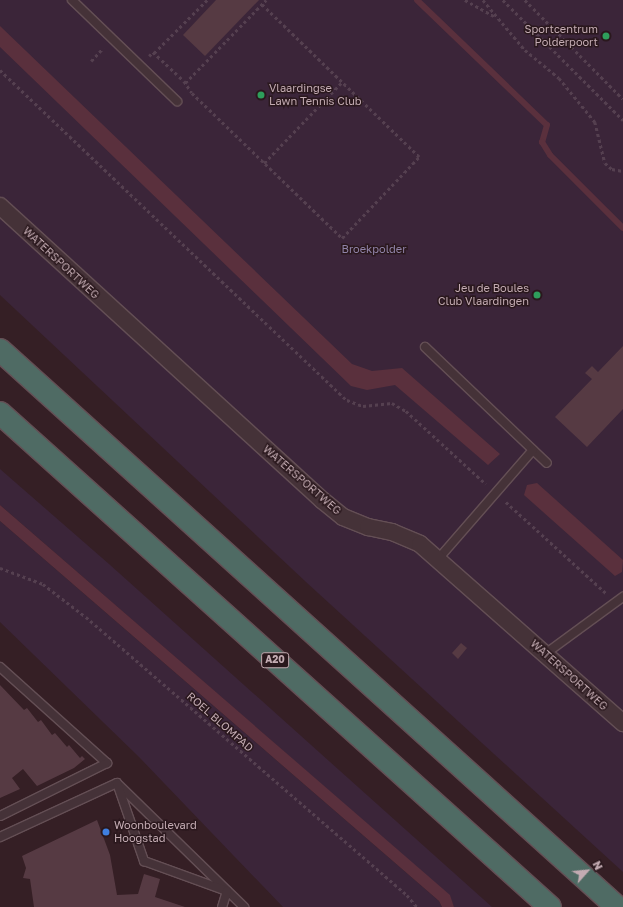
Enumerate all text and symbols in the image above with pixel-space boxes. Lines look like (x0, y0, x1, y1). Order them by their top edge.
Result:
place label: Sportcentrum Polderpoort (525, 23, 598, 49)
marker: Sportcentrum Polderpoort (601, 31, 611, 41)
place label: Vlaardingse Lawn Tennis Club (269, 82, 362, 108)
marker: Vlaardingse Lawn Tennis Club (256, 90, 266, 100)
street label: WATERSPORTWEG (20, 224, 102, 302)
park label: Broekpolder (342, 242, 406, 256)
place label: Jeu de Boules Club Vlaardingen (438, 282, 529, 308)
marker: Jeu de Boules Club Vlaardingen (532, 290, 542, 300)
street label: WATERSPORTWEG (260, 442, 344, 518)
street label: WATERSPORTWEG (528, 637, 610, 713)
road number: A20 (261, 652, 289, 668)
street label: ROEL BLOMPAD (184, 690, 256, 754)
place label: Woonboulevard Hoogstad (114, 819, 197, 845)
marker: Woonboulevard Hoogstad (101, 827, 111, 837)
north arrow (567, 851, 607, 891)
text: N (590, 859, 606, 872)

